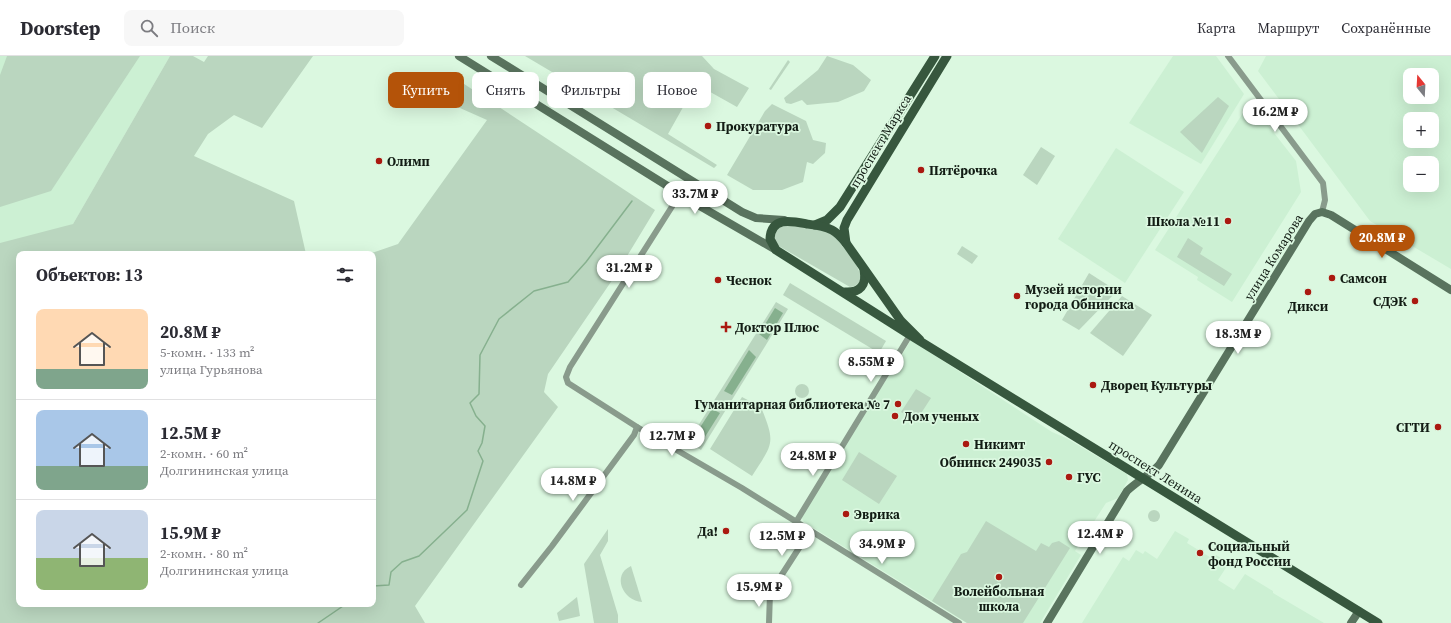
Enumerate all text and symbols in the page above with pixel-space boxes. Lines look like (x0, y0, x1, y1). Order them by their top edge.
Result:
search box (124, 10, 404, 46)
text: Doorstep (20, 15, 100, 41)
icon: search (138, 17, 160, 39)
text: Поиск (170, 17, 215, 38)
text: Карта (1197, 18, 1236, 38)
text: Маршрут (1258, 18, 1319, 38)
text: Сохранённые (1341, 18, 1431, 38)
north arrow (1403, 68, 1439, 104)
map controls (1403, 68, 1439, 192)
chip: Купить (388, 72, 464, 108)
chip: Снять (472, 72, 539, 108)
chip: Фильтры (547, 72, 635, 108)
chip: Новое (643, 72, 711, 108)
street label: проспект Маркса (846, 91, 915, 191)
pin: 16.2M ₽ (1238, 99, 1312, 133)
text: 16.2M ₽ (1252, 103, 1298, 120)
button: + (1403, 112, 1439, 148)
place label: Прокуратура (716, 118, 799, 135)
marker: Прокуратура (703, 121, 713, 131)
place label: Олимп (387, 153, 430, 170)
marker: Олимп (374, 156, 384, 166)
button: − (1403, 156, 1439, 192)
place label: Пятёрочка (929, 162, 997, 179)
marker: Пятёрочка (916, 165, 926, 175)
pin: 33.7M ₽ (658, 181, 732, 215)
text: 33.7M ₽ (672, 185, 718, 202)
street label: улица Комарова (1240, 210, 1307, 304)
place label: Школа №11 (1147, 213, 1220, 230)
marker: Школа №11 (1223, 216, 1233, 226)
pin: 20.8M ₽ (1345, 225, 1419, 259)
text: 20.8M ₽ (1359, 229, 1405, 246)
pin: 31.2M ₽ (592, 255, 666, 289)
text: 31.2M ₽ (606, 259, 652, 276)
text: Объектов: 13 (36, 263, 143, 287)
icon: filters (334, 264, 356, 286)
place label: Самсон (1340, 270, 1387, 287)
place label: Чеснок (726, 272, 772, 289)
marker: Самсон (1327, 273, 1337, 283)
marker: Чеснок (713, 275, 723, 285)
place label: Музей истории города Обнинска (1025, 281, 1134, 313)
marker: Дикси (1303, 287, 1313, 297)
marker: Музей истории города Обнинска (1012, 291, 1022, 301)
place label: СДЭК (1373, 293, 1408, 310)
marker: СДЭК (1410, 296, 1420, 306)
place label: Дикси (1288, 298, 1329, 315)
place label: Доктор Плюс (735, 319, 819, 336)
text: 20.8M ₽ (160, 320, 221, 344)
marker: Доктор Плюс (720, 321, 732, 333)
pin: 18.3M ₽ (1201, 321, 1275, 355)
icon: home (68, 325, 116, 373)
text: 18.3M ₽ (1215, 325, 1261, 342)
text: 5-комн. · 133 m² (160, 344, 255, 361)
pin: 8.55M ₽ (834, 349, 908, 383)
text: 8.55M ₽ (848, 353, 894, 370)
text: улица Гурьянова (160, 361, 263, 378)
place label: Дворец Культуры (1101, 377, 1213, 394)
marker: Дворец Культуры (1088, 380, 1098, 390)
place label: Гуманитарная библиотека № 7 (695, 396, 890, 413)
marker: Гуманитарная библиотека № 7 (893, 399, 903, 409)
place label: Дом ученых (903, 408, 980, 425)
marker: Дом ученых (890, 411, 900, 421)
place label: СГТИ (1396, 419, 1430, 436)
text: 12.5M ₽ (160, 421, 221, 445)
marker: СГТИ (1433, 422, 1443, 432)
pin: 12.7M ₽ (635, 423, 709, 457)
icon: home (68, 426, 116, 474)
text: 12.7M ₽ (649, 427, 695, 444)
place label: Никимт (974, 436, 1025, 453)
street label: проспект Ленина (1106, 436, 1206, 507)
marker: Никимт (961, 439, 971, 449)
pin: 24.8M ₽ (776, 443, 850, 477)
text: 2-комн. · 60 m² (160, 445, 248, 462)
text: 24.8M ₽ (790, 447, 836, 464)
place label: Обнинск 249035 (940, 454, 1041, 471)
marker: Обнинск 249035 (1044, 457, 1054, 467)
text: Долгининская улица (160, 462, 289, 479)
pin: 14.8M ₽ (536, 468, 610, 502)
place label: ГУС (1077, 469, 1101, 486)
text: 14.8M ₽ (550, 472, 596, 489)
marker: ГУС (1064, 472, 1074, 482)
place label: Эврика (854, 506, 900, 523)
marker: Эврика (841, 509, 851, 519)
text: 15.9M ₽ (160, 521, 221, 545)
pin: 12.4M ₽ (1063, 521, 1137, 555)
place label: Да! (698, 523, 718, 540)
pin: 12.5M ₽ (745, 523, 819, 557)
text: 12.4M ₽ (1077, 525, 1123, 542)
icon: home (68, 526, 116, 574)
marker: Да! (721, 526, 731, 536)
text: 12.5M ₽ (759, 527, 805, 544)
pin: 34.9M ₽ (845, 531, 919, 565)
text: 34.9M ₽ (859, 535, 905, 552)
place label: Социальный фонд России (1208, 538, 1291, 570)
text: 2-комн. · 80 m² (160, 545, 248, 562)
marker: Социальный фонд России (1195, 548, 1205, 558)
text: Долгининская улица (160, 562, 289, 579)
marker: Волейбольная школа (994, 572, 1004, 582)
pin: 15.9M ₽ (722, 574, 796, 608)
text: 15.9M ₽ (736, 578, 782, 595)
place label: Волейбольная школа (954, 583, 1045, 615)

